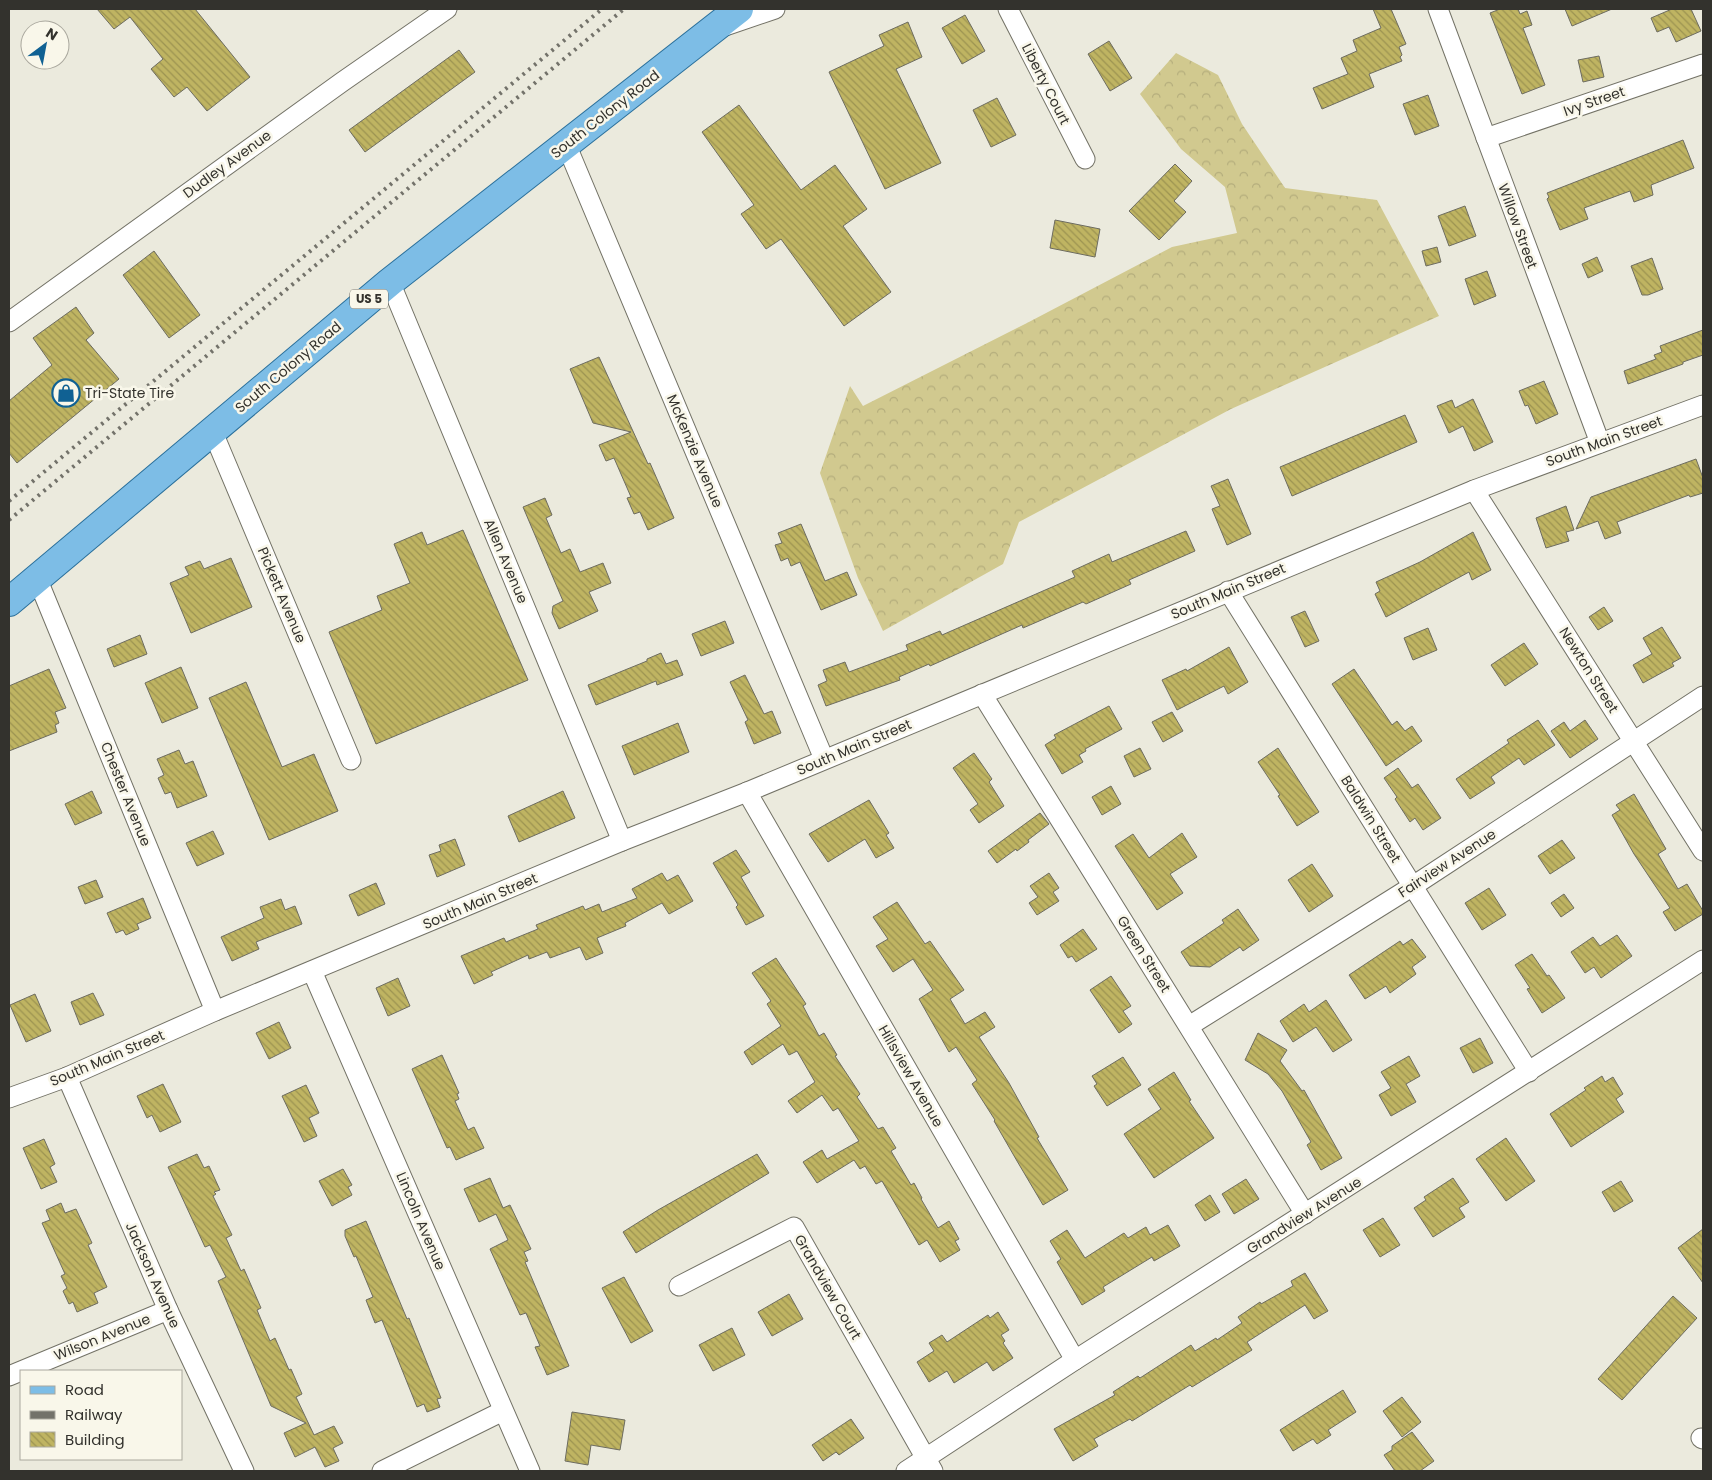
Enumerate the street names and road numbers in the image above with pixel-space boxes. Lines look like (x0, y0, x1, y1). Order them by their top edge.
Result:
street label: Liberty Court (1017, 40, 1075, 128)
street label: South Colony Road (546, 65, 664, 163)
street label: Ivy Street (1561, 81, 1627, 121)
street label: Dudley Avenue (179, 125, 275, 203)
street label: Willow Street (1493, 181, 1543, 271)
road number: US 5 (350, 290, 388, 308)
street label: South Colony Road (231, 317, 345, 417)
street label: McKenzie Avenue (662, 391, 728, 511)
street label: South Main Street (1543, 411, 1665, 471)
street label: Allen Avenue (479, 516, 533, 607)
street label: Pickett Avenue (253, 544, 311, 646)
street label: South Main Street (1168, 558, 1288, 624)
street label: Newton Street (1555, 623, 1623, 717)
street label: South Main Street (794, 714, 914, 780)
street label: Chester Avenue (96, 739, 156, 850)
street label: Baldwin Street (1336, 771, 1406, 867)
street label: Fairview Avenue (1394, 824, 1500, 902)
street label: South Main Street (420, 868, 540, 934)
street label: Green Street (1112, 912, 1176, 996)
street label: Hillsview Avenue (874, 1021, 949, 1131)
street label: South Main Street (47, 1025, 167, 1091)
street label: Lincoln Avenue (391, 1169, 451, 1273)
street label: Grandview Avenue (1243, 1171, 1365, 1258)
street label: Jackson Avenue (121, 1219, 185, 1331)
street label: Grandview Court (790, 1231, 866, 1343)
street label: Wilson Avenue (51, 1308, 153, 1365)

